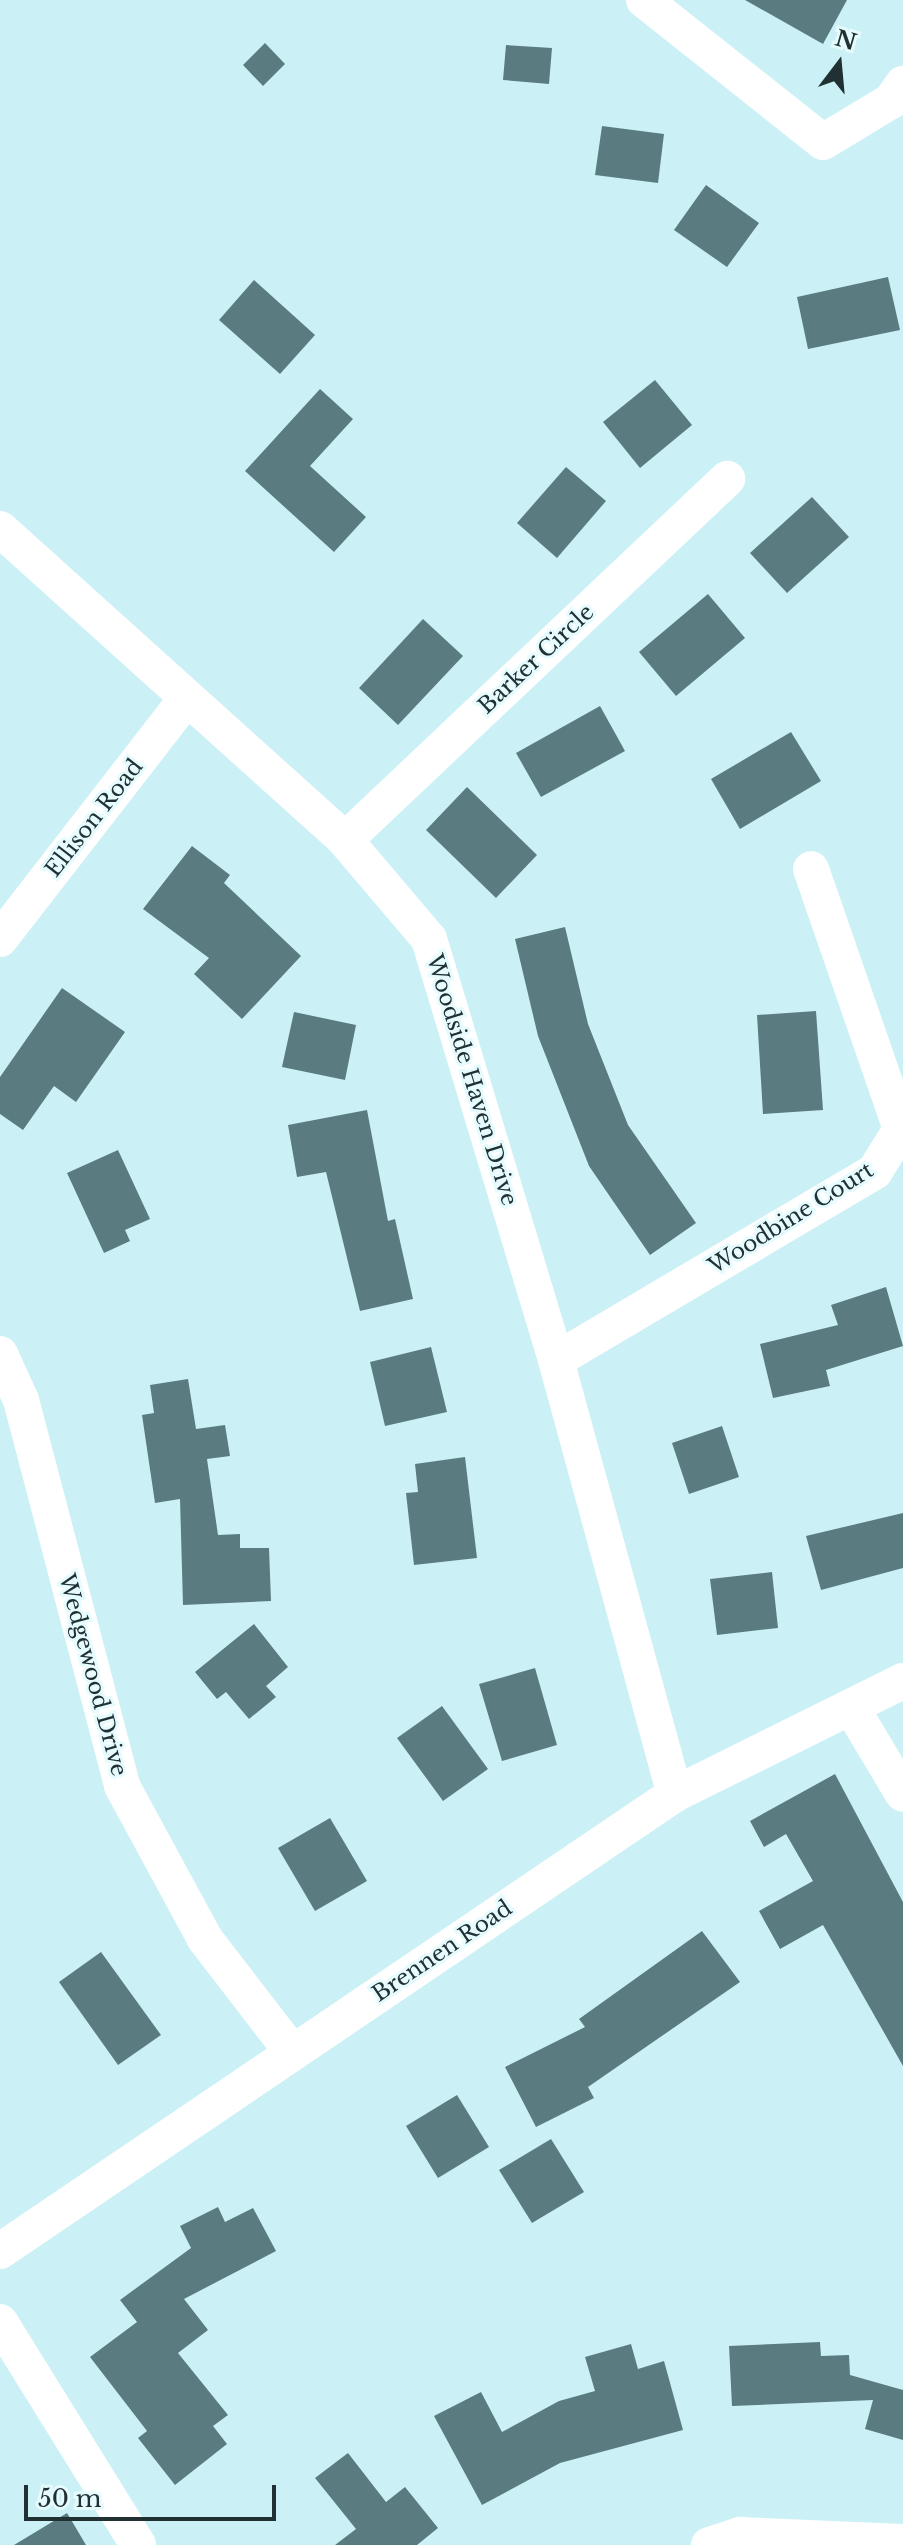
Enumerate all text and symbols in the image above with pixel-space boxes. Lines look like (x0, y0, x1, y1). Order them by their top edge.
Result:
north arrow (799, 24, 879, 104)
text: N (832, 25, 859, 56)
street label: Barker Circle (473, 599, 599, 719)
street label: Ellison Road (40, 754, 148, 882)
street label: Woodside Haven Drive (421, 951, 523, 1209)
street label: Woodbine Court (704, 1157, 878, 1279)
street label: Wedgewood Drive (53, 1571, 133, 1779)
street label: Brennen Road (367, 1895, 517, 2007)
scale bar (28, 2469, 280, 2519)
text: 50 m (38, 2484, 101, 2513)

